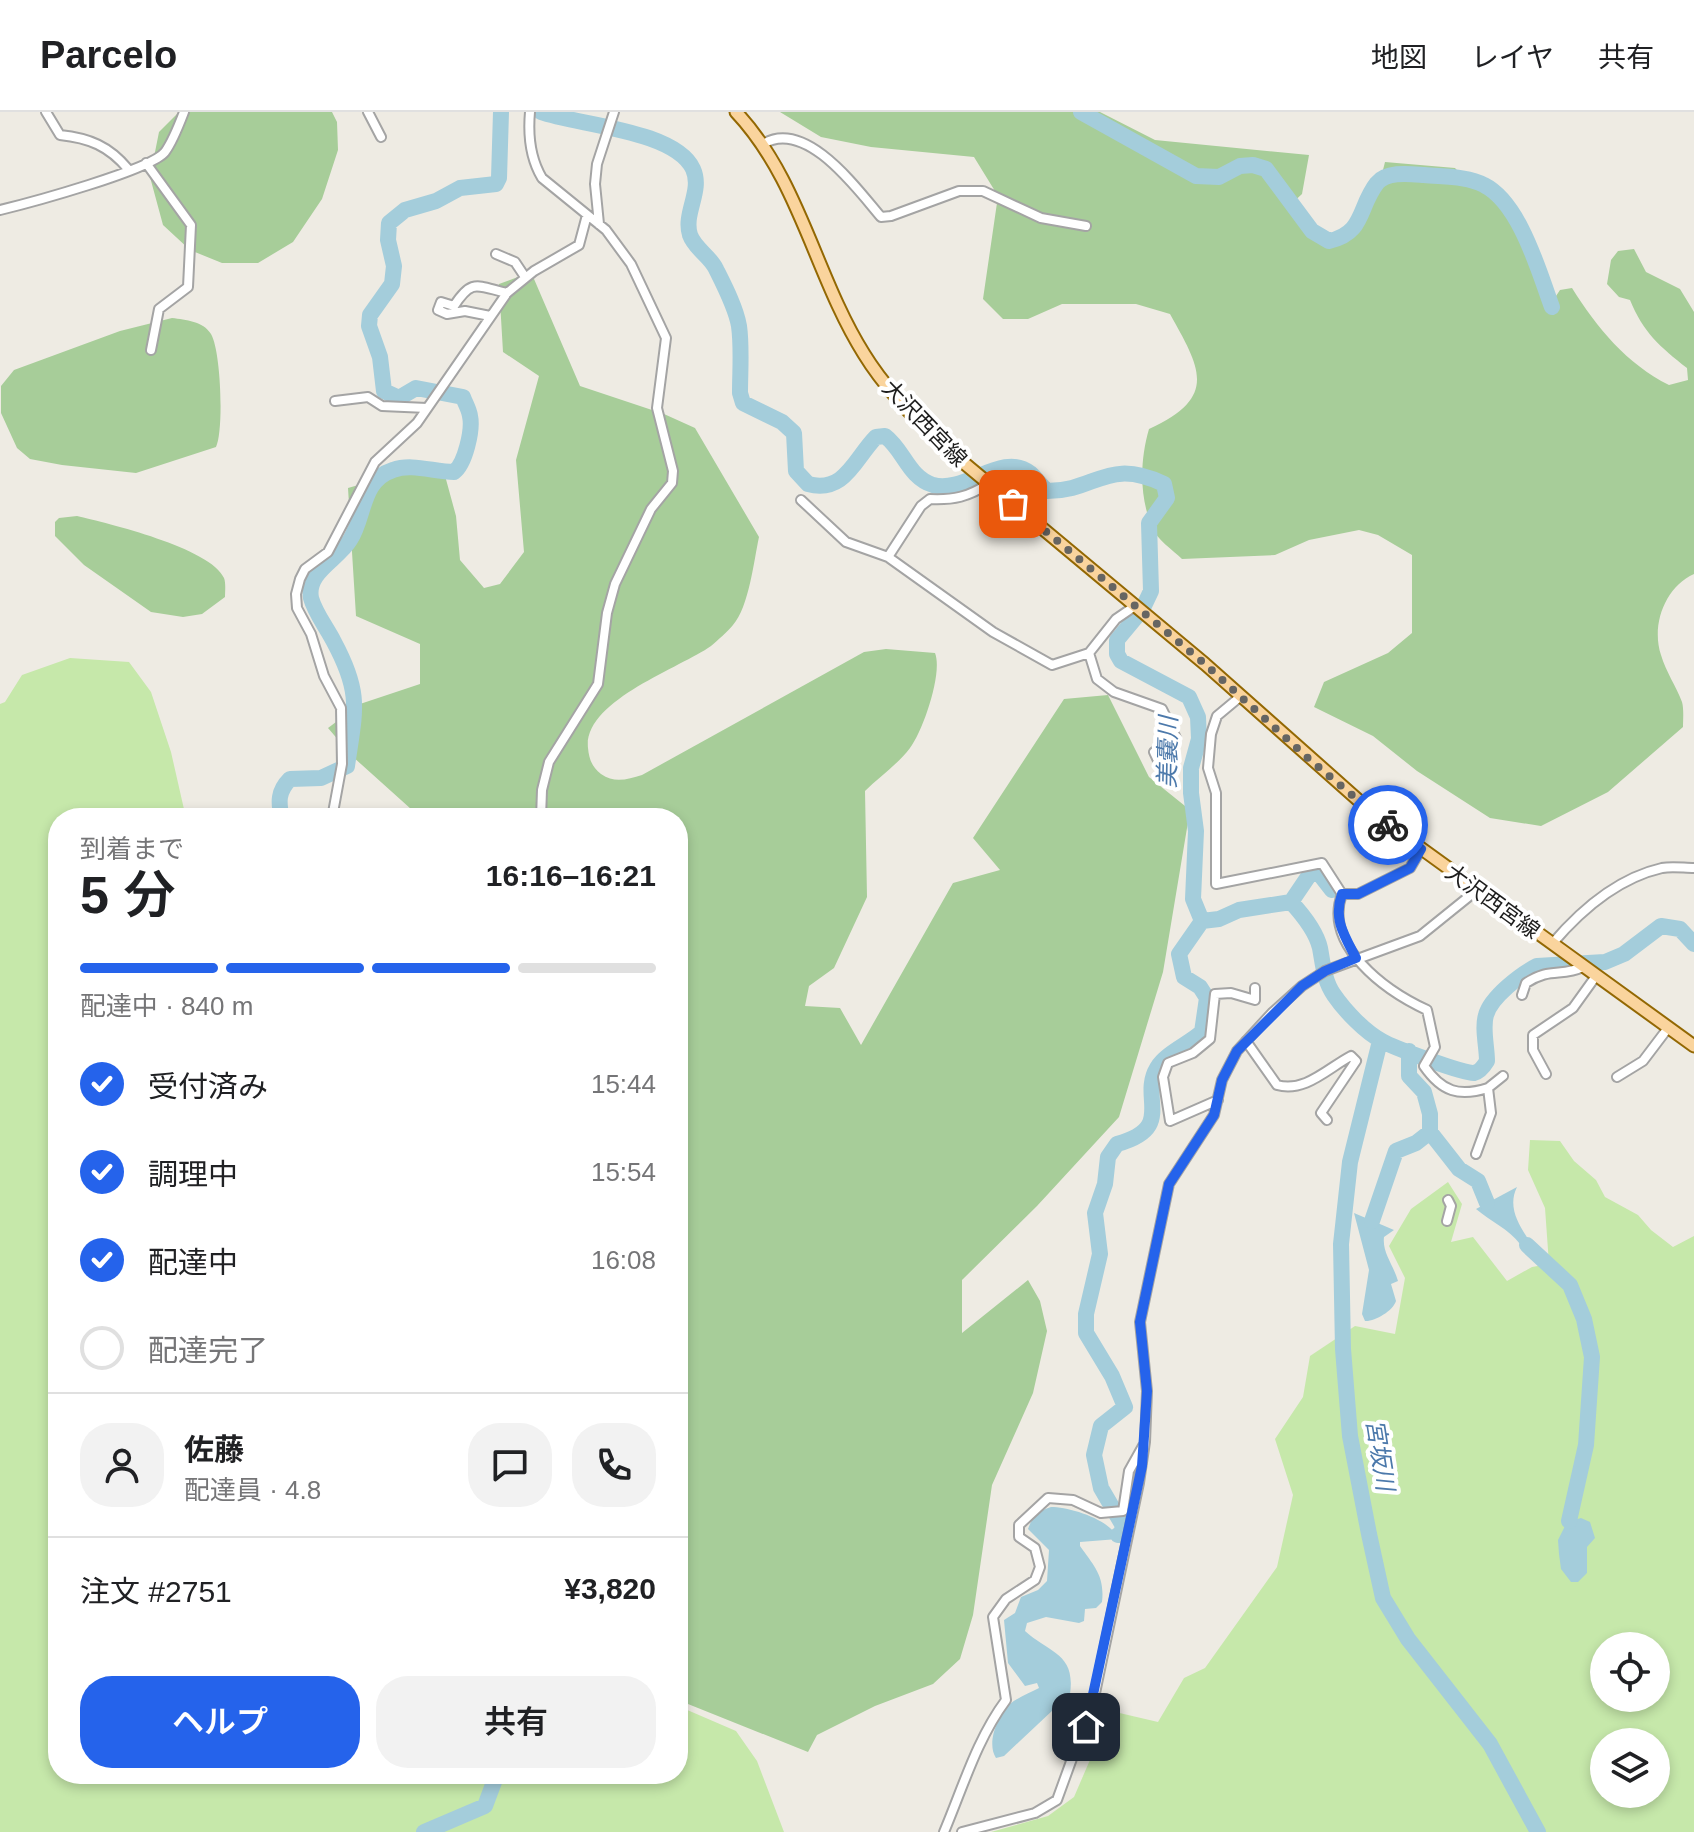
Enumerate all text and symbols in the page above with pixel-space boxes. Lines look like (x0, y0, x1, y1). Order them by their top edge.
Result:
text: Parcelo (40, 34, 177, 76)
text: 地図 (1371, 42, 1427, 73)
text: レイヤ (1471, 42, 1554, 73)
text: 共有 (1598, 42, 1654, 73)
street label: 大沢西宮線 (877, 375, 972, 472)
pin (979, 470, 1047, 538)
icon: bag (991, 482, 1035, 526)
water label: 美嚢川 (1153, 713, 1182, 788)
courier (1348, 785, 1428, 865)
icon: bike (1366, 803, 1410, 847)
text: 到着まで (80, 834, 184, 864)
text: 16:16–16:21 (486, 859, 656, 892)
street label: 大沢西宮線 (1441, 859, 1545, 944)
text: 5 分 (80, 866, 175, 924)
text: 配達中 · 840 m (80, 991, 253, 1021)
icon: check (80, 1062, 124, 1106)
text: 15:44 (591, 1069, 656, 1099)
text: 受付済み (148, 1070, 268, 1103)
icon: check (80, 1150, 124, 1194)
text: 15:54 (591, 1157, 656, 1187)
text: 調理中 (148, 1158, 238, 1191)
icon: check (80, 1238, 124, 1282)
text: 16:08 (591, 1245, 656, 1275)
text: 配達中 (148, 1246, 238, 1279)
text: 配達完了 (148, 1334, 268, 1367)
water label: 宮坂川 (1362, 1417, 1400, 1496)
button: person (80, 1423, 164, 1507)
button: chat (468, 1423, 552, 1507)
button: phone (572, 1423, 656, 1507)
text: 佐藤 (184, 1433, 244, 1466)
text: 配達員 · 4.8 (184, 1475, 321, 1505)
text: ¥3,820 (564, 1572, 656, 1605)
text: 注文 #2751 (80, 1575, 232, 1608)
map controls (1590, 1632, 1670, 1808)
button: locate (1590, 1632, 1670, 1712)
button: ヘルプ (80, 1676, 360, 1768)
button: 共有 (376, 1676, 656, 1768)
pin (1052, 1693, 1120, 1761)
icon: home (1064, 1705, 1108, 1749)
button: layers (1590, 1728, 1670, 1808)

